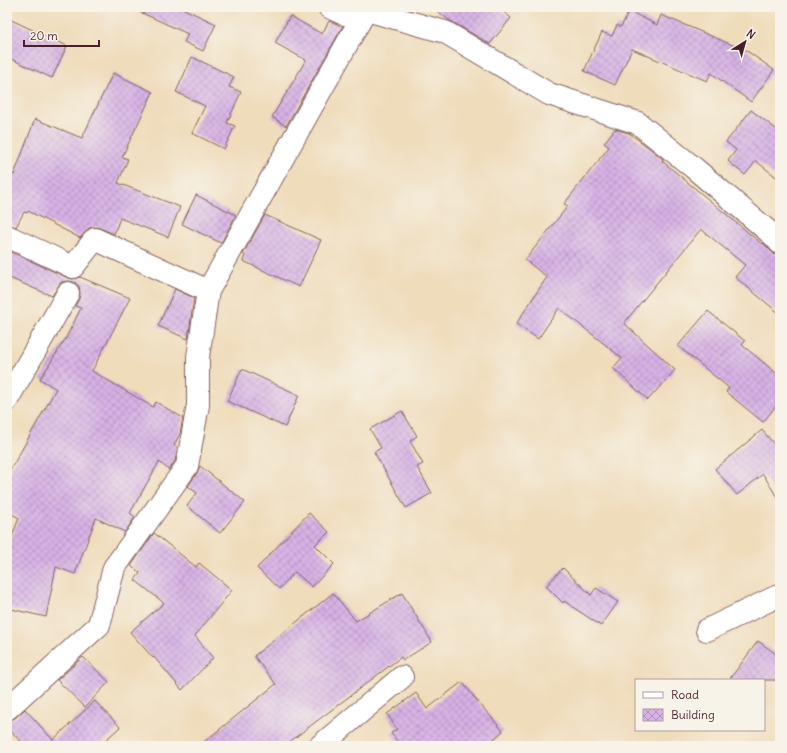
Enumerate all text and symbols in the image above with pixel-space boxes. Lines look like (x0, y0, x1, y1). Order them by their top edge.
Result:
scale bar (24, 22, 99, 48)
north arrow (725, 22, 765, 62)
text: N (744, 26, 758, 42)
text: 20 m (30, 28, 58, 43)
legend (635, 679, 765, 731)
text: Road (671, 687, 699, 702)
text: Building (671, 707, 715, 722)

